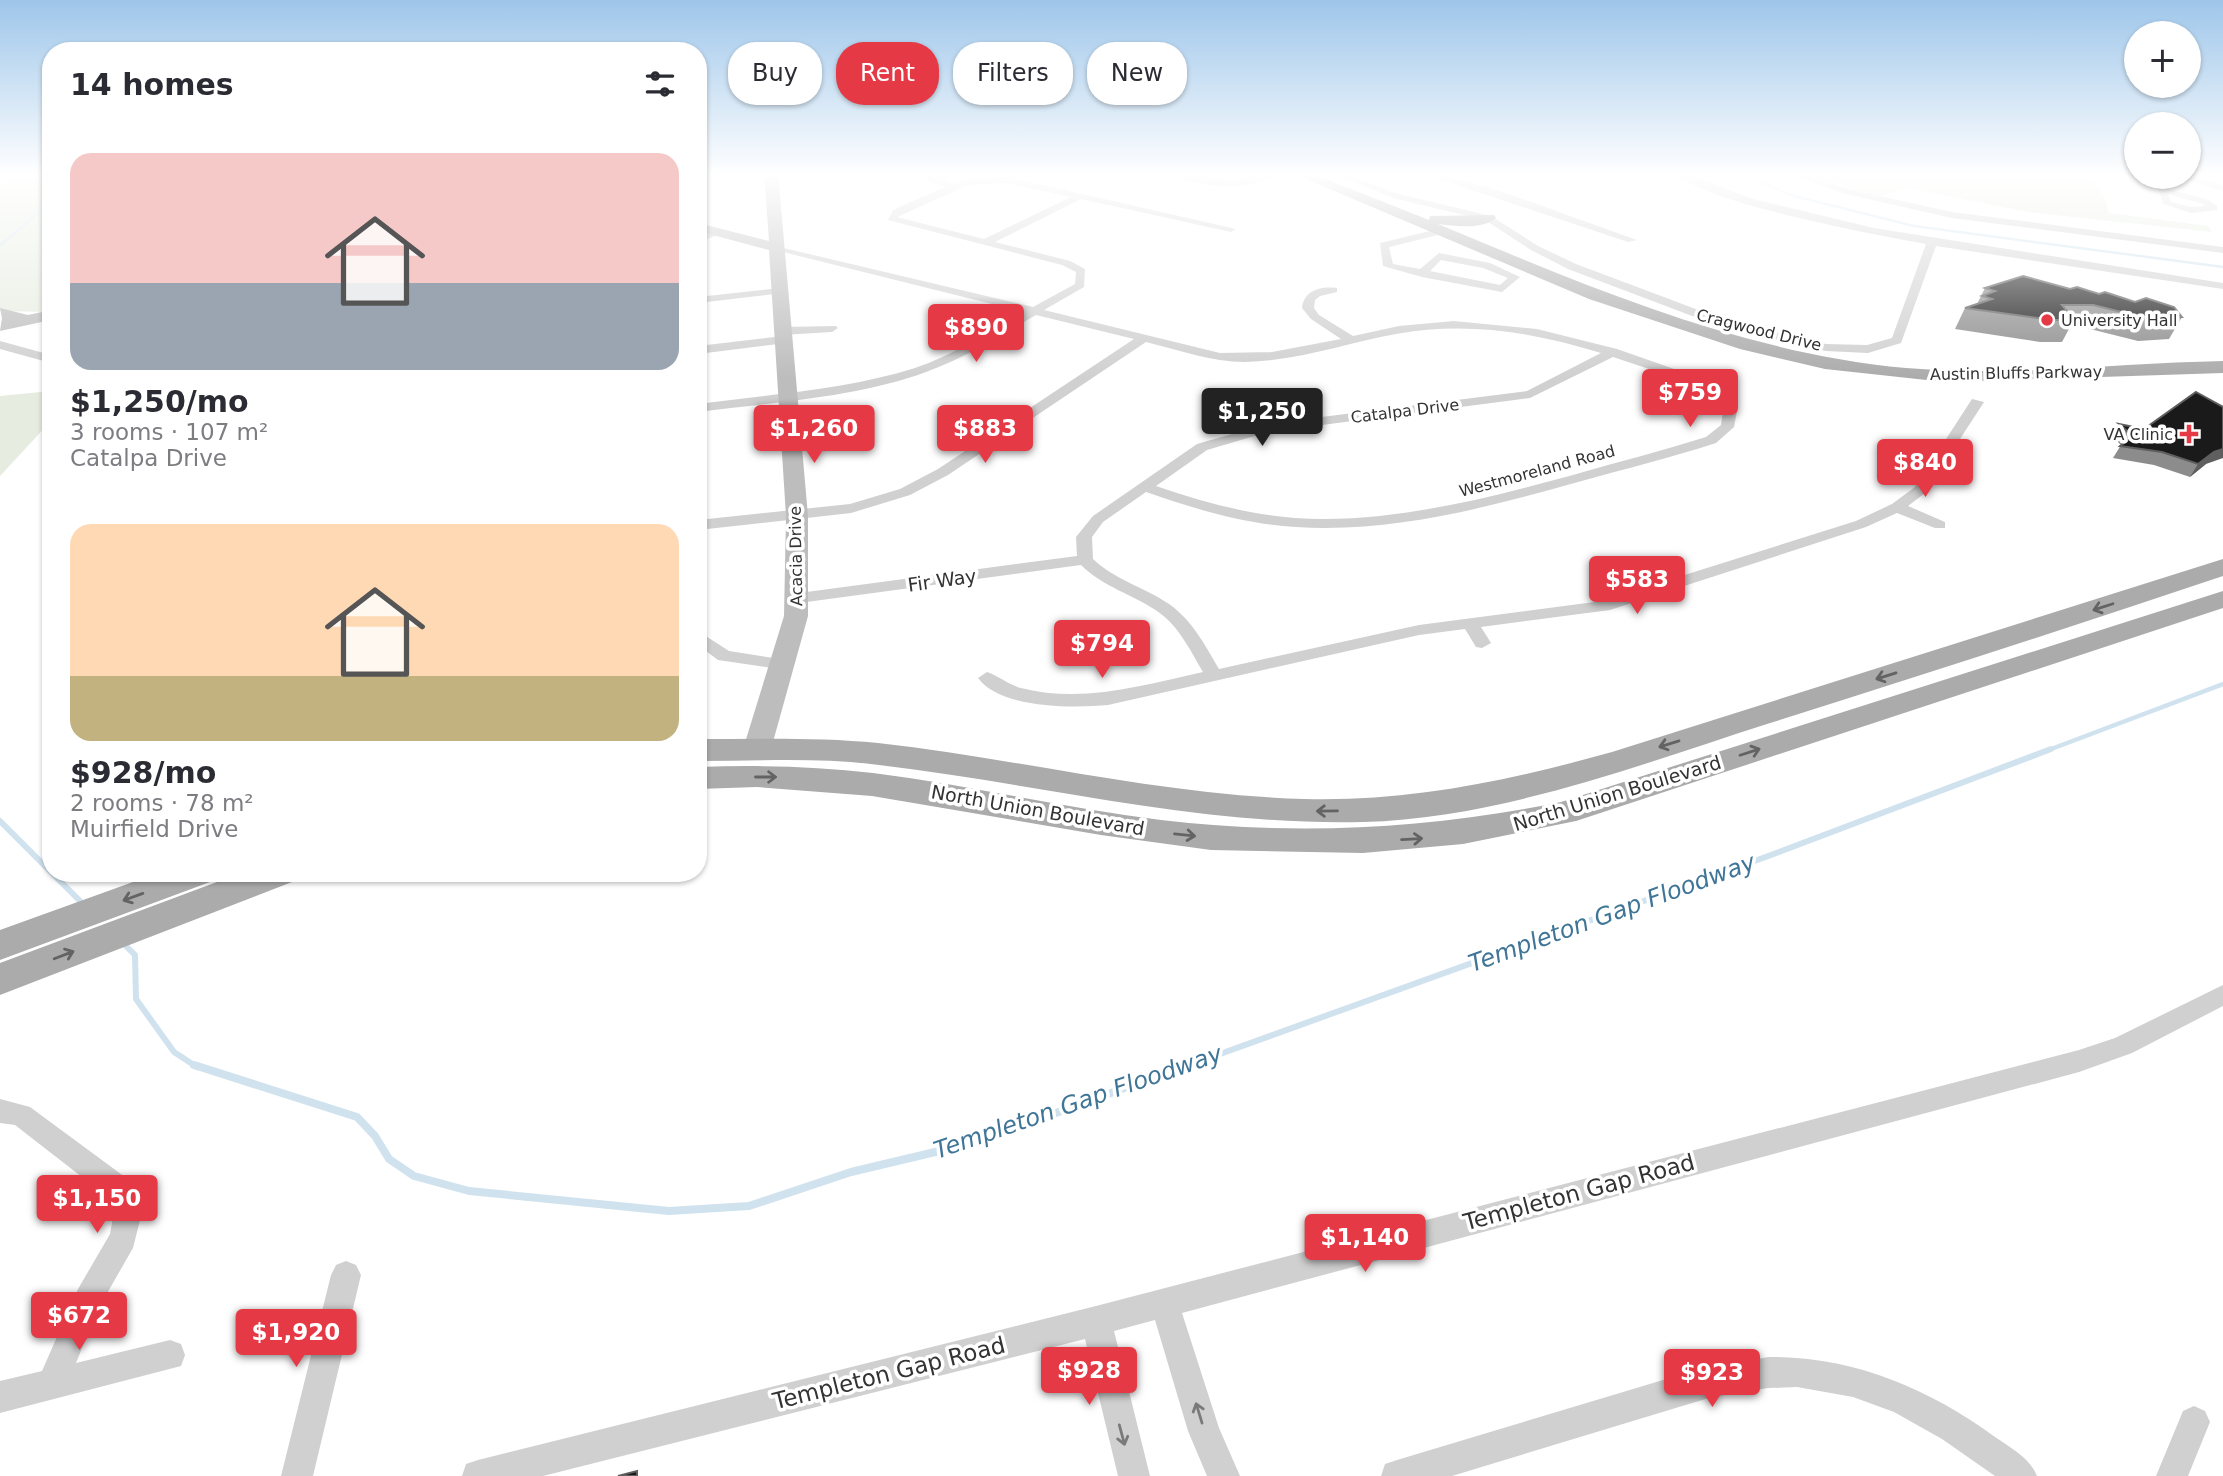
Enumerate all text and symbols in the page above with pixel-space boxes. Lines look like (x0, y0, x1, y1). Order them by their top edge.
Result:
map controls (2124, 21, 2201, 189)
button: + (2124, 21, 2201, 98)
chip: Buy (728, 42, 822, 105)
chip: Rent (836, 42, 939, 105)
chip: Filters (953, 42, 1073, 105)
chip: New (1087, 42, 1187, 105)
icon: filters (641, 65, 679, 103)
text: 14 homes (70, 67, 234, 102)
button: − (2124, 112, 2201, 189)
icon: home (312, 198, 438, 324)
pin: $890 (935, 304, 1017, 364)
street label: Cragwood Drive (1694, 305, 1824, 355)
place label: University Hall (2061, 311, 2178, 330)
marker: University Hall (2039, 312, 2055, 328)
text: $890 (944, 314, 1008, 340)
street label: Austin Bluffs Parkway (1930, 362, 2102, 384)
pin: $759 (1649, 370, 1731, 429)
text: $759 (1658, 379, 1722, 405)
text: $1,250/mo (70, 384, 249, 419)
pin: $1,250 (1205, 388, 1319, 448)
street label: Catalpa Drive (1350, 395, 1460, 427)
text: $1,250 (1218, 398, 1306, 424)
pin: $1,260 (757, 406, 871, 465)
pin: $883 (944, 406, 1026, 465)
text: $1,260 (770, 415, 858, 441)
text: $883 (953, 415, 1017, 441)
text: 3 rooms · 107 m² (70, 419, 268, 445)
marker: VA Clinic (2179, 424, 2199, 444)
place label: VA Clinic (2104, 425, 2173, 444)
pin: $840 (1884, 440, 1966, 499)
street label: Westmoreland Road (1457, 441, 1617, 501)
text: Catalpa Drive (70, 445, 227, 471)
text: $840 (1893, 449, 1957, 475)
street label: Acacia Drive (786, 506, 806, 606)
pin: $583 (1596, 556, 1678, 616)
street label: Fir Way (906, 564, 978, 596)
text: $583 (1605, 566, 1669, 592)
icon: home (312, 569, 438, 695)
one-way arrow (2092, 601, 2114, 614)
pin: $794 (1061, 620, 1143, 680)
text: $794 (1070, 630, 1134, 656)
one-way arrow (1875, 670, 1897, 683)
one-way arrow (1658, 739, 1680, 752)
one-way arrow (1739, 745, 1761, 758)
street label: North Union Boulevard (1510, 751, 1724, 835)
text: $928/mo (70, 755, 216, 790)
one-way arrow (755, 770, 778, 784)
street label: North Union Boulevard (930, 780, 1146, 840)
text: 2 rooms · 78 m² (70, 790, 254, 816)
one-way arrow (1316, 804, 1339, 818)
text: Muirfield Drive (70, 816, 239, 842)
one-way arrow (1174, 828, 1196, 841)
one-way arrow (1401, 832, 1423, 845)
water label: Templeton Gap Floodway (1465, 848, 1760, 978)
one-way arrow (122, 891, 144, 904)
one-way arrow (52, 947, 74, 960)
water label: Templeton Gap Floodway (930, 1039, 1227, 1165)
street label: Templeton Gap Road (1460, 1149, 1697, 1236)
pin: $1,150 (40, 1176, 154, 1235)
text: $1,150 (53, 1185, 141, 1211)
pin: $1,140 (1308, 1214, 1422, 1274)
text: $1,140 (1321, 1224, 1409, 1250)
pin: $672 (38, 1292, 120, 1352)
text: $672 (47, 1302, 111, 1328)
pin: $1,920 (239, 1310, 353, 1369)
text: $1,920 (252, 1319, 340, 1345)
street label: Templeton Gap Road (769, 1332, 1008, 1415)
pin: $928 (1048, 1348, 1130, 1407)
pin: $923 (1671, 1350, 1753, 1409)
text: $928 (1057, 1357, 1121, 1383)
text: $923 (1680, 1359, 1744, 1385)
one-way arrow (1191, 1402, 1204, 1424)
one-way arrow (1116, 1423, 1129, 1446)

